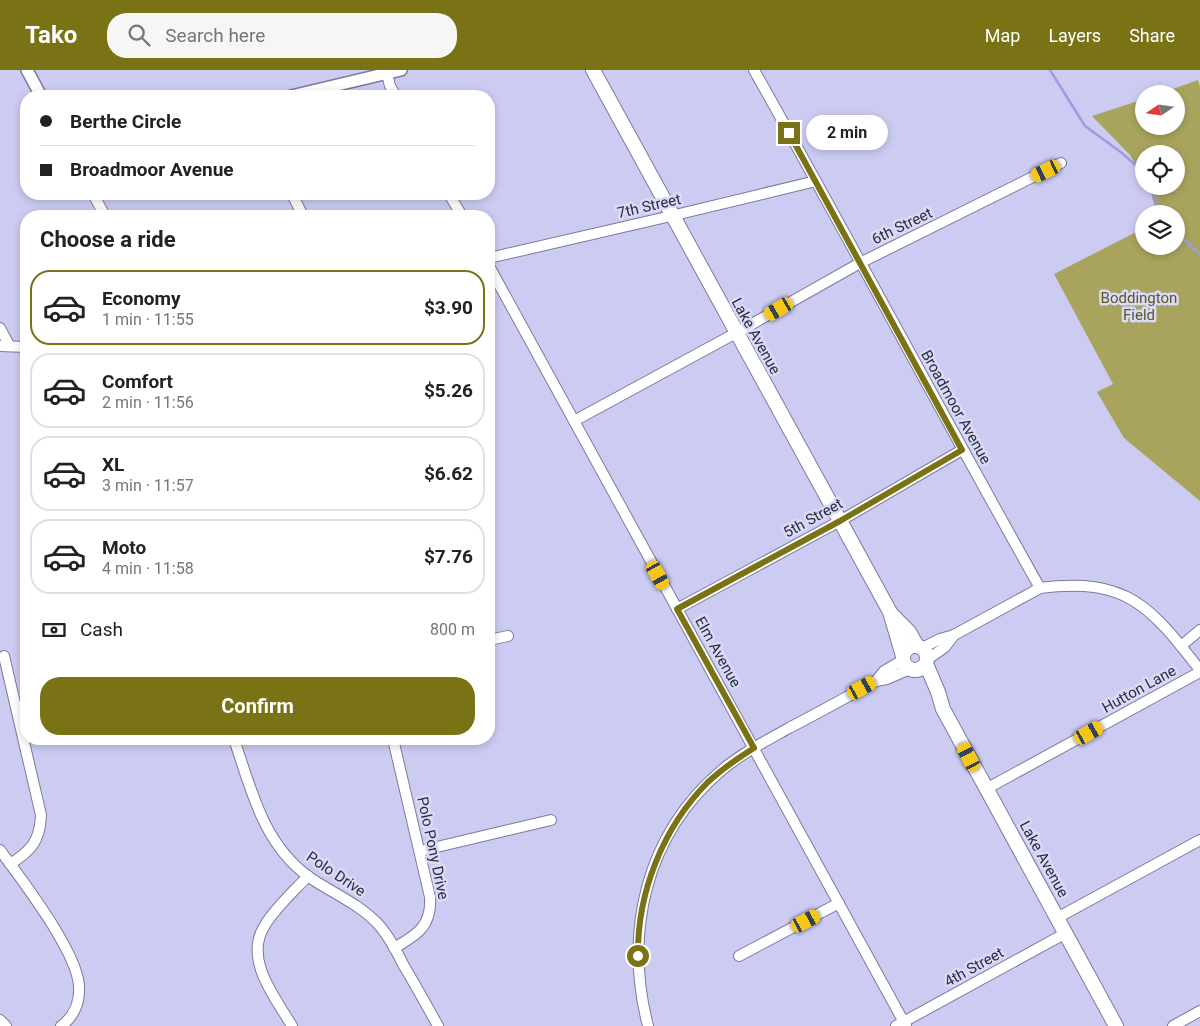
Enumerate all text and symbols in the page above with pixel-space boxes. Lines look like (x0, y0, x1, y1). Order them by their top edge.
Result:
search box (107, 13, 457, 58)
text: Tako (25, 21, 77, 49)
icon: search (125, 21, 153, 49)
text: Search here (165, 24, 265, 47)
text: Map (985, 25, 1020, 46)
text: Layers (1048, 25, 1101, 46)
text: Share (1129, 25, 1175, 46)
north arrow (1135, 85, 1185, 135)
map controls (1135, 85, 1185, 255)
text: Berthe Circle (70, 110, 181, 133)
callout: 2 min (806, 116, 889, 150)
route end (778, 122, 800, 144)
text: 2 min (827, 123, 867, 142)
button: locate (1135, 145, 1185, 195)
text: Broadmoor Avenue (70, 158, 234, 181)
car (1029, 158, 1062, 184)
street label: 7th Street (615, 190, 683, 222)
street label: 6th Street (869, 204, 935, 248)
button: layers (1135, 205, 1185, 255)
text: Choose a ride (40, 227, 176, 252)
icon: car (42, 285, 87, 330)
text: Economy (102, 287, 181, 310)
park label: Boddington Field (1101, 289, 1177, 324)
street label: Lake Avenue (728, 295, 784, 377)
car (762, 295, 795, 323)
text: $3.90 (424, 296, 473, 319)
text: 1 min · 11:55 (102, 310, 194, 329)
street label: Broadmoor Avenue (917, 347, 995, 467)
icon: car (42, 368, 87, 413)
text: Comfort (102, 370, 173, 393)
text: $5.26 (424, 379, 473, 402)
text: 2 min · 11:56 (102, 393, 194, 412)
icon: car (42, 451, 87, 496)
text: XL (102, 453, 124, 476)
text: $6.62 (424, 462, 473, 485)
text: 3 min · 11:57 (102, 476, 194, 495)
street label: 5th Street (780, 494, 846, 542)
icon: car (42, 534, 87, 579)
text: Moto (102, 536, 146, 559)
text: $7.76 (424, 545, 473, 568)
car (644, 558, 671, 592)
text: 4 min · 11:58 (102, 559, 194, 578)
street label: Elm Avenue (691, 613, 745, 691)
icon: cash (40, 616, 68, 644)
text: Cash (80, 618, 123, 641)
text: 800 m (430, 620, 475, 639)
street label: Hutton Lane (1099, 661, 1179, 717)
car (845, 674, 878, 702)
button: Confirm (40, 677, 475, 735)
car (1072, 719, 1105, 747)
car (955, 740, 982, 774)
street label: Polo Pony Drive (413, 795, 453, 901)
street label: Lake Avenue (1016, 818, 1072, 900)
street label: Polo Drive (303, 848, 369, 900)
car (789, 907, 822, 935)
street label: 4th Street (941, 943, 1007, 991)
route start (627, 945, 649, 967)

